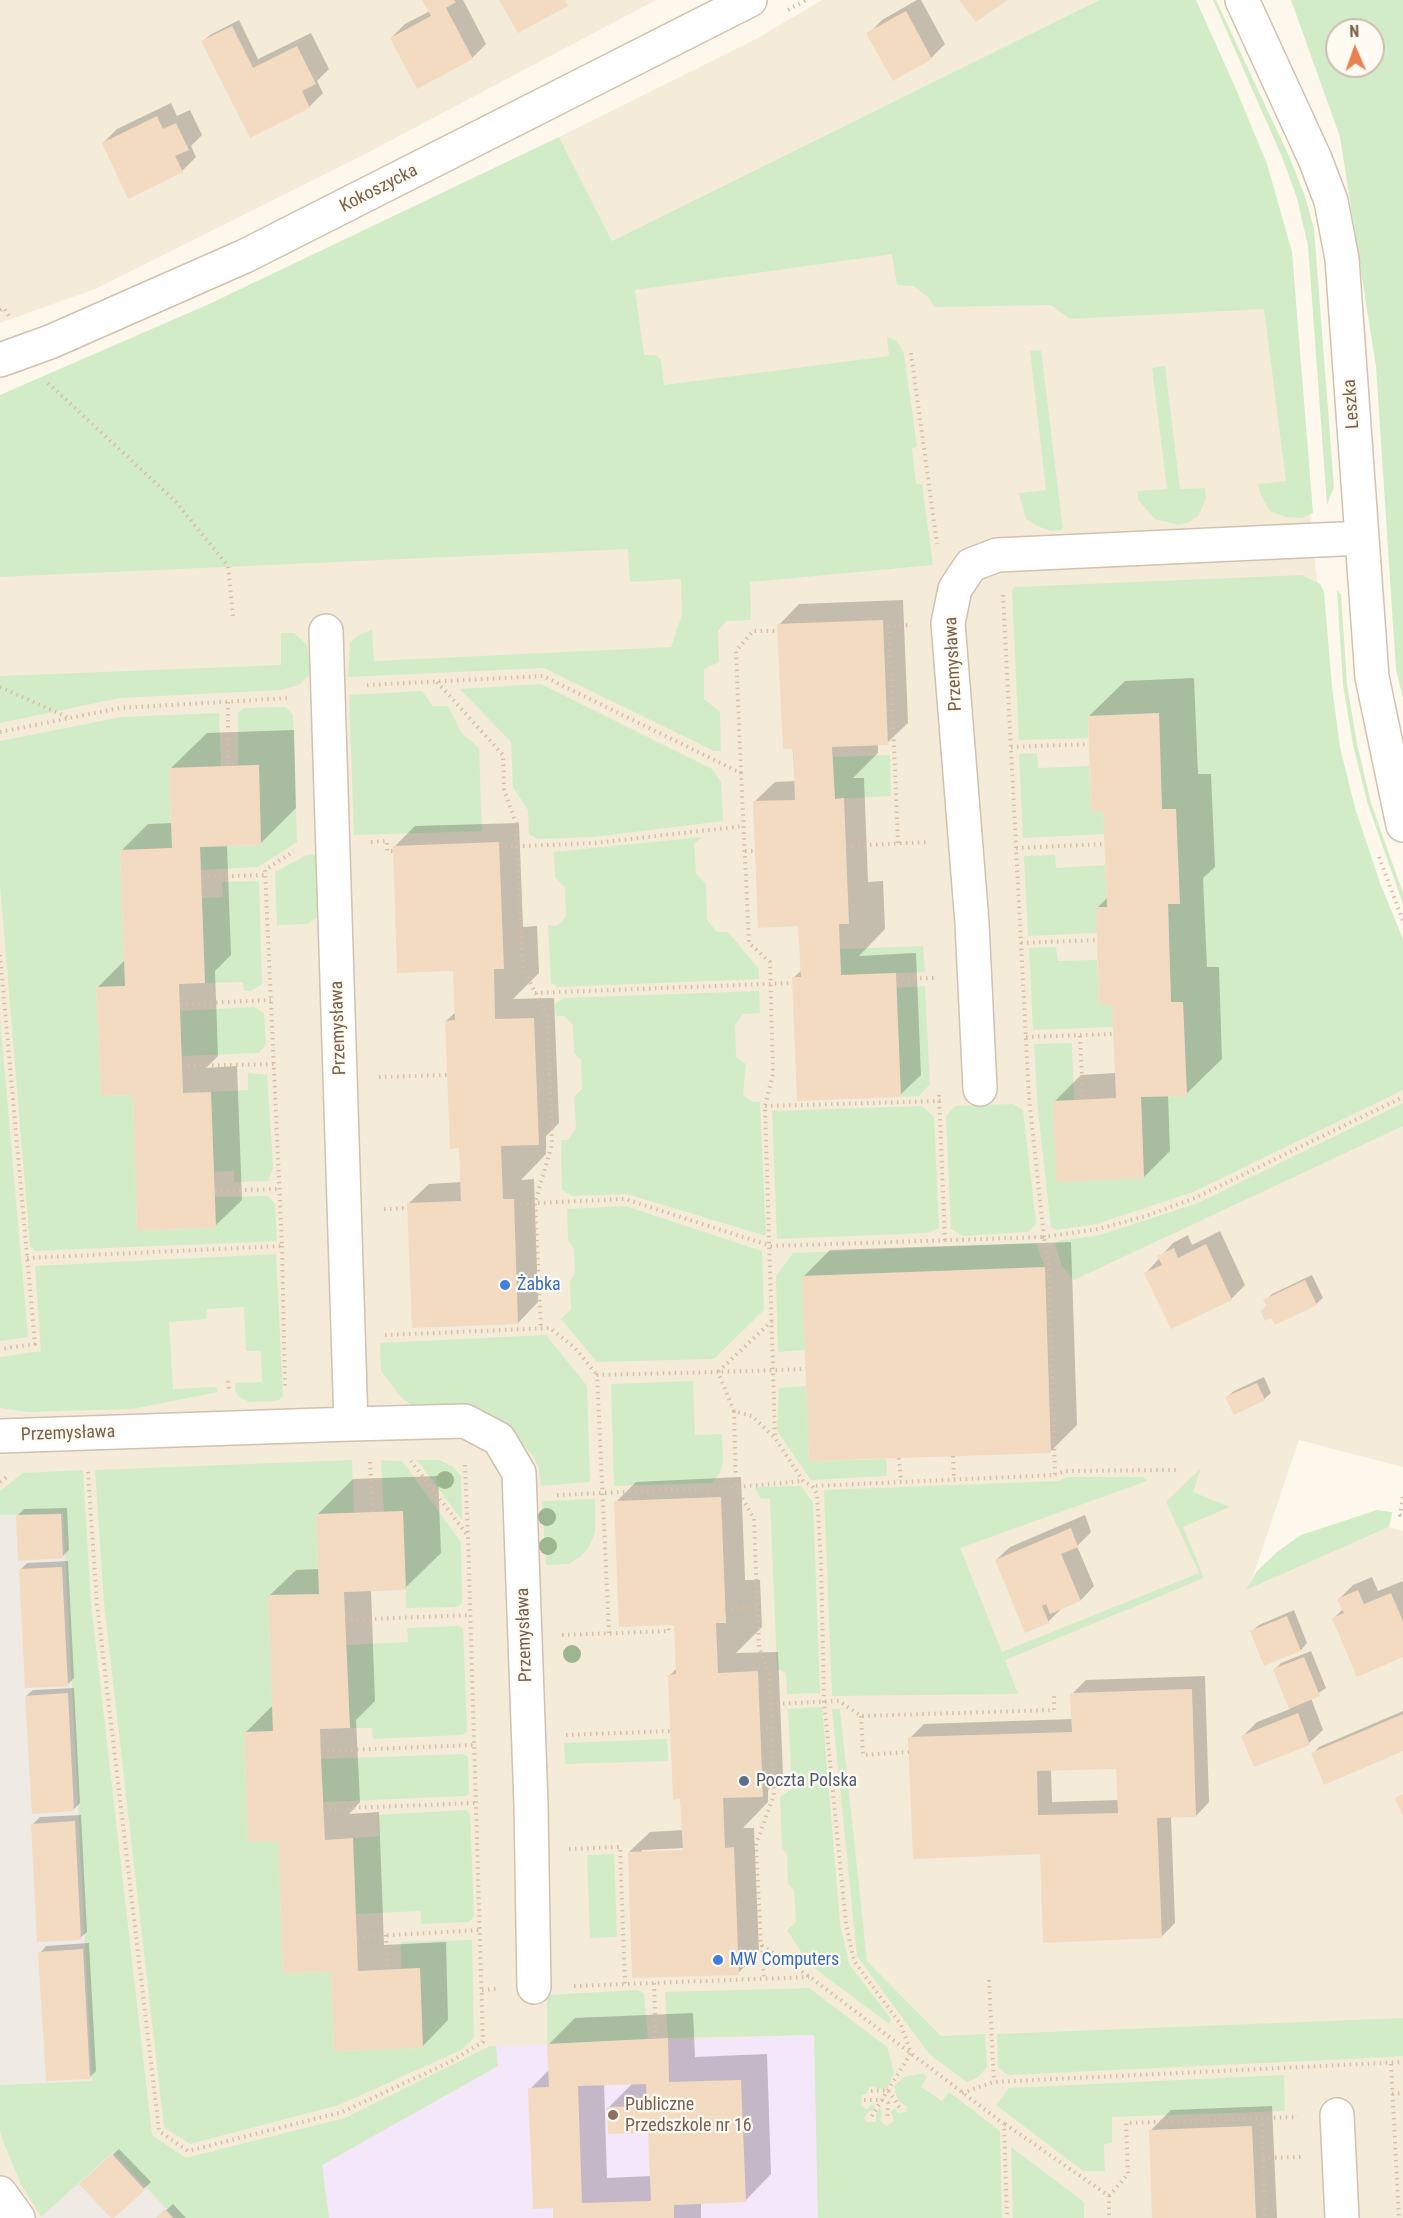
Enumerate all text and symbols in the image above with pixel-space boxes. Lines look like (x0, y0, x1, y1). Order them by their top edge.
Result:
north arrow (1325, 18, 1385, 78)
text: N (1349, 22, 1360, 41)
street label: Kokoszycka (337, 160, 421, 218)
street label: Leszka (1339, 378, 1365, 430)
street label: Przemysława (941, 616, 967, 712)
street label: Przemysława (327, 980, 351, 1076)
place label: Żabka (517, 1274, 561, 1296)
marker: Żabka (498, 1278, 512, 1292)
street label: Przemysława (20, 1422, 116, 1446)
street label: Przemysława (513, 1587, 537, 1683)
place label: Poczta Polska (756, 1770, 857, 1792)
marker: Poczta Polska (737, 1774, 751, 1788)
place label: MW Computers (730, 1949, 839, 1971)
marker: MW Computers (711, 1953, 725, 1967)
place label: Publiczne Przedszkole nr 16 (625, 2094, 752, 2136)
marker: Publiczne Przedszkole nr 16 (606, 2108, 620, 2122)

